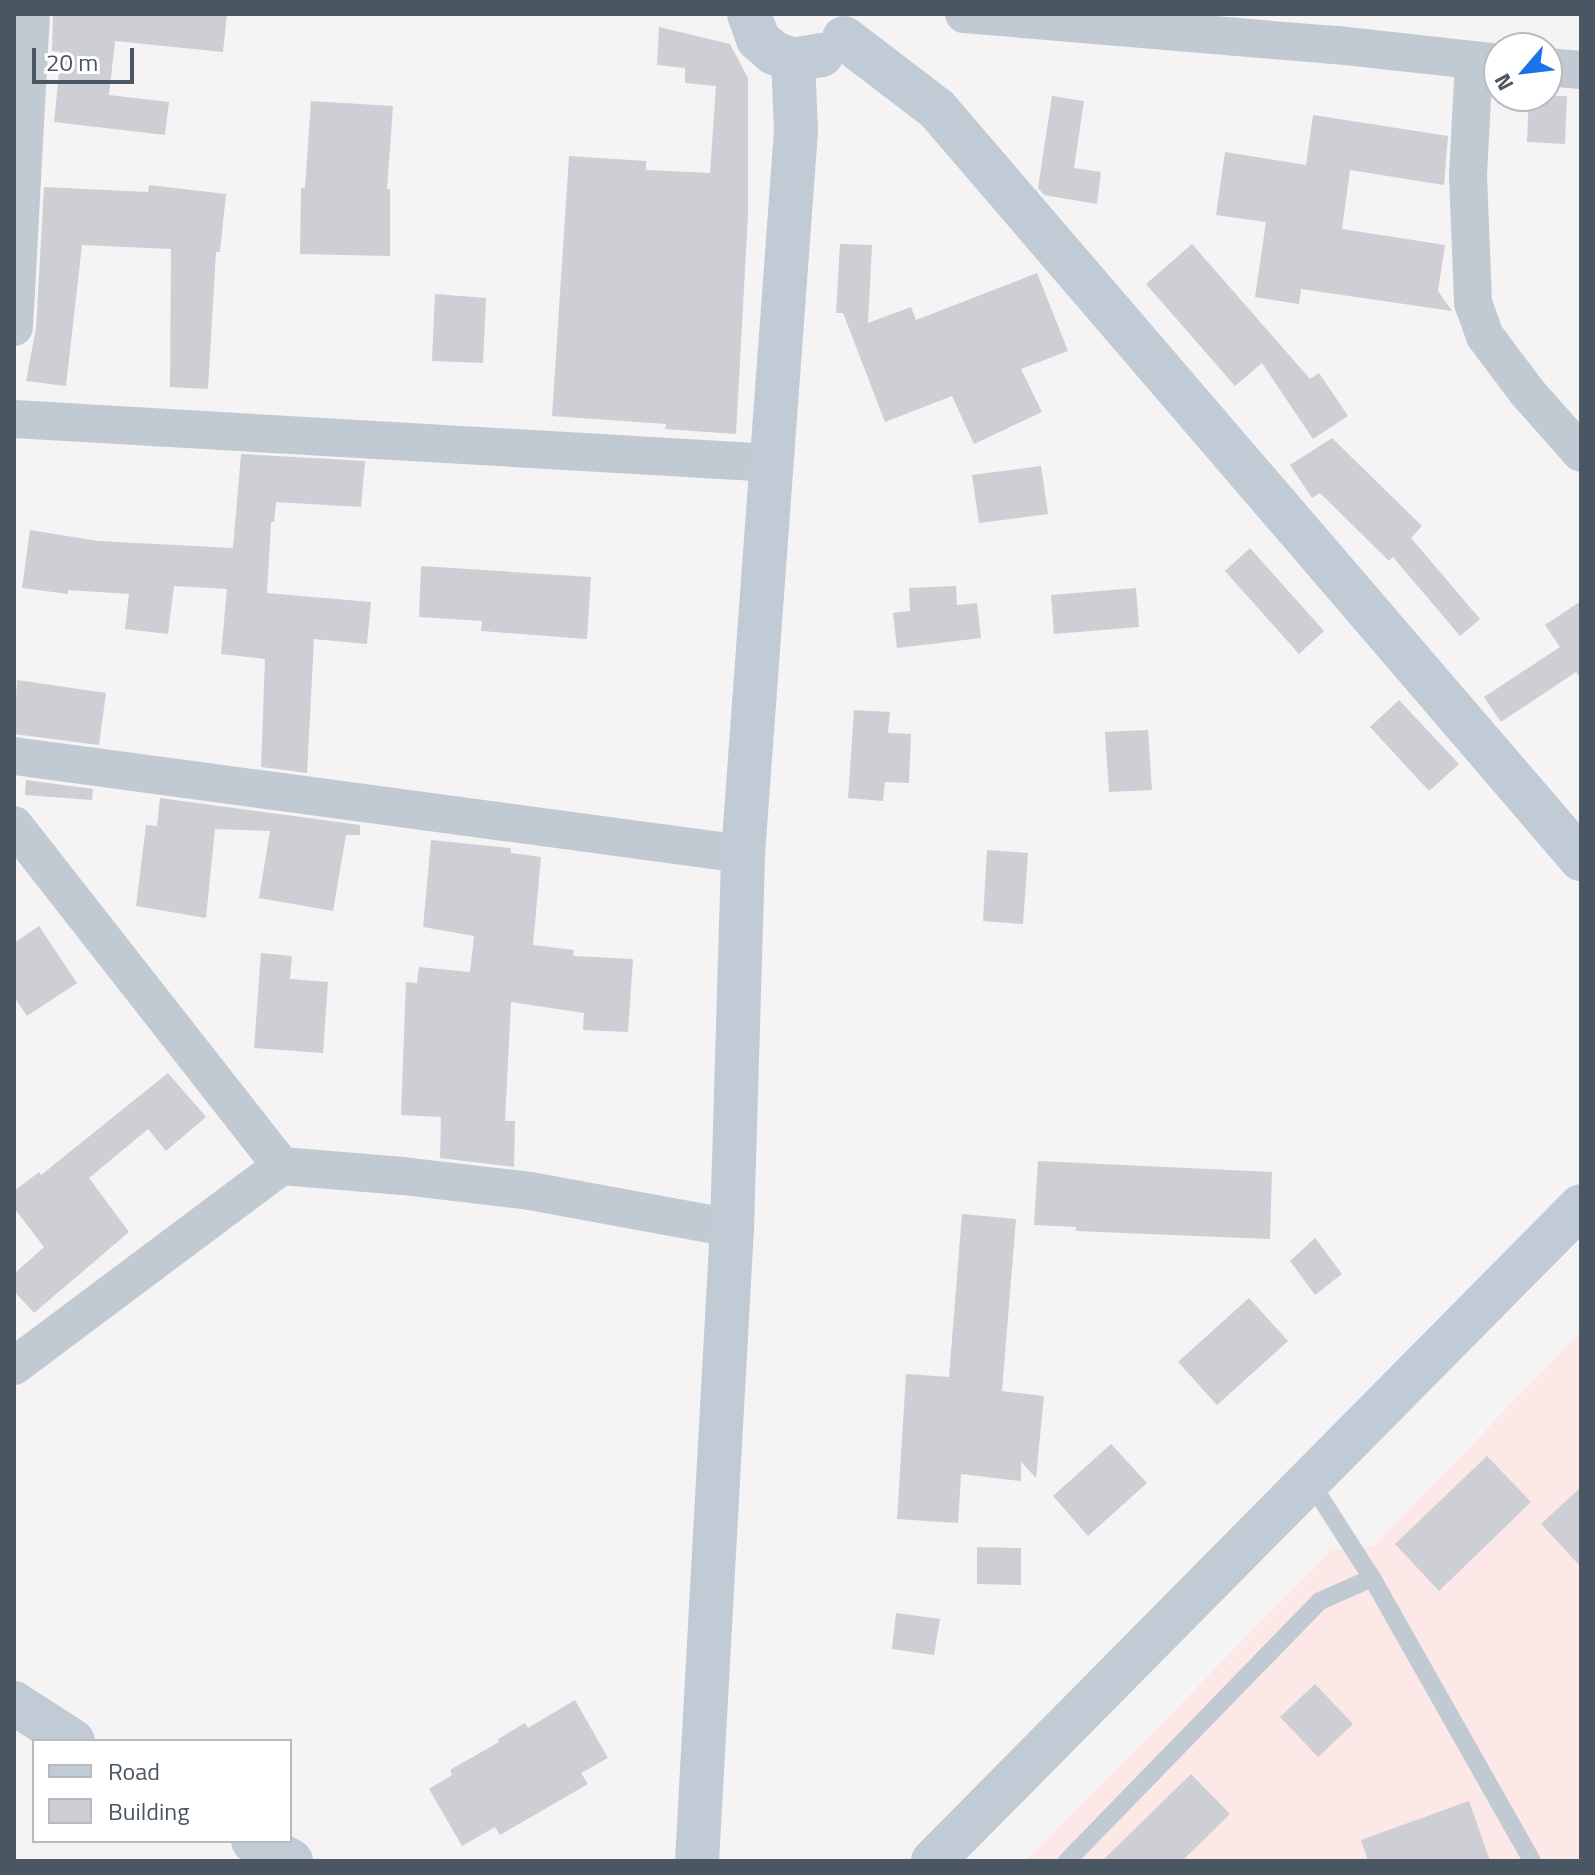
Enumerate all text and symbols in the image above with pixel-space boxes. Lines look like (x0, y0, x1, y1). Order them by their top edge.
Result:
scale bar (36, 32, 138, 82)
north arrow (1483, 32, 1563, 112)
text: 20 m (46, 44, 98, 80)
text: N (1485, 68, 1522, 97)
legend (32, 1739, 292, 1843)
text: Road (108, 1753, 160, 1789)
text: Building (108, 1793, 190, 1829)

